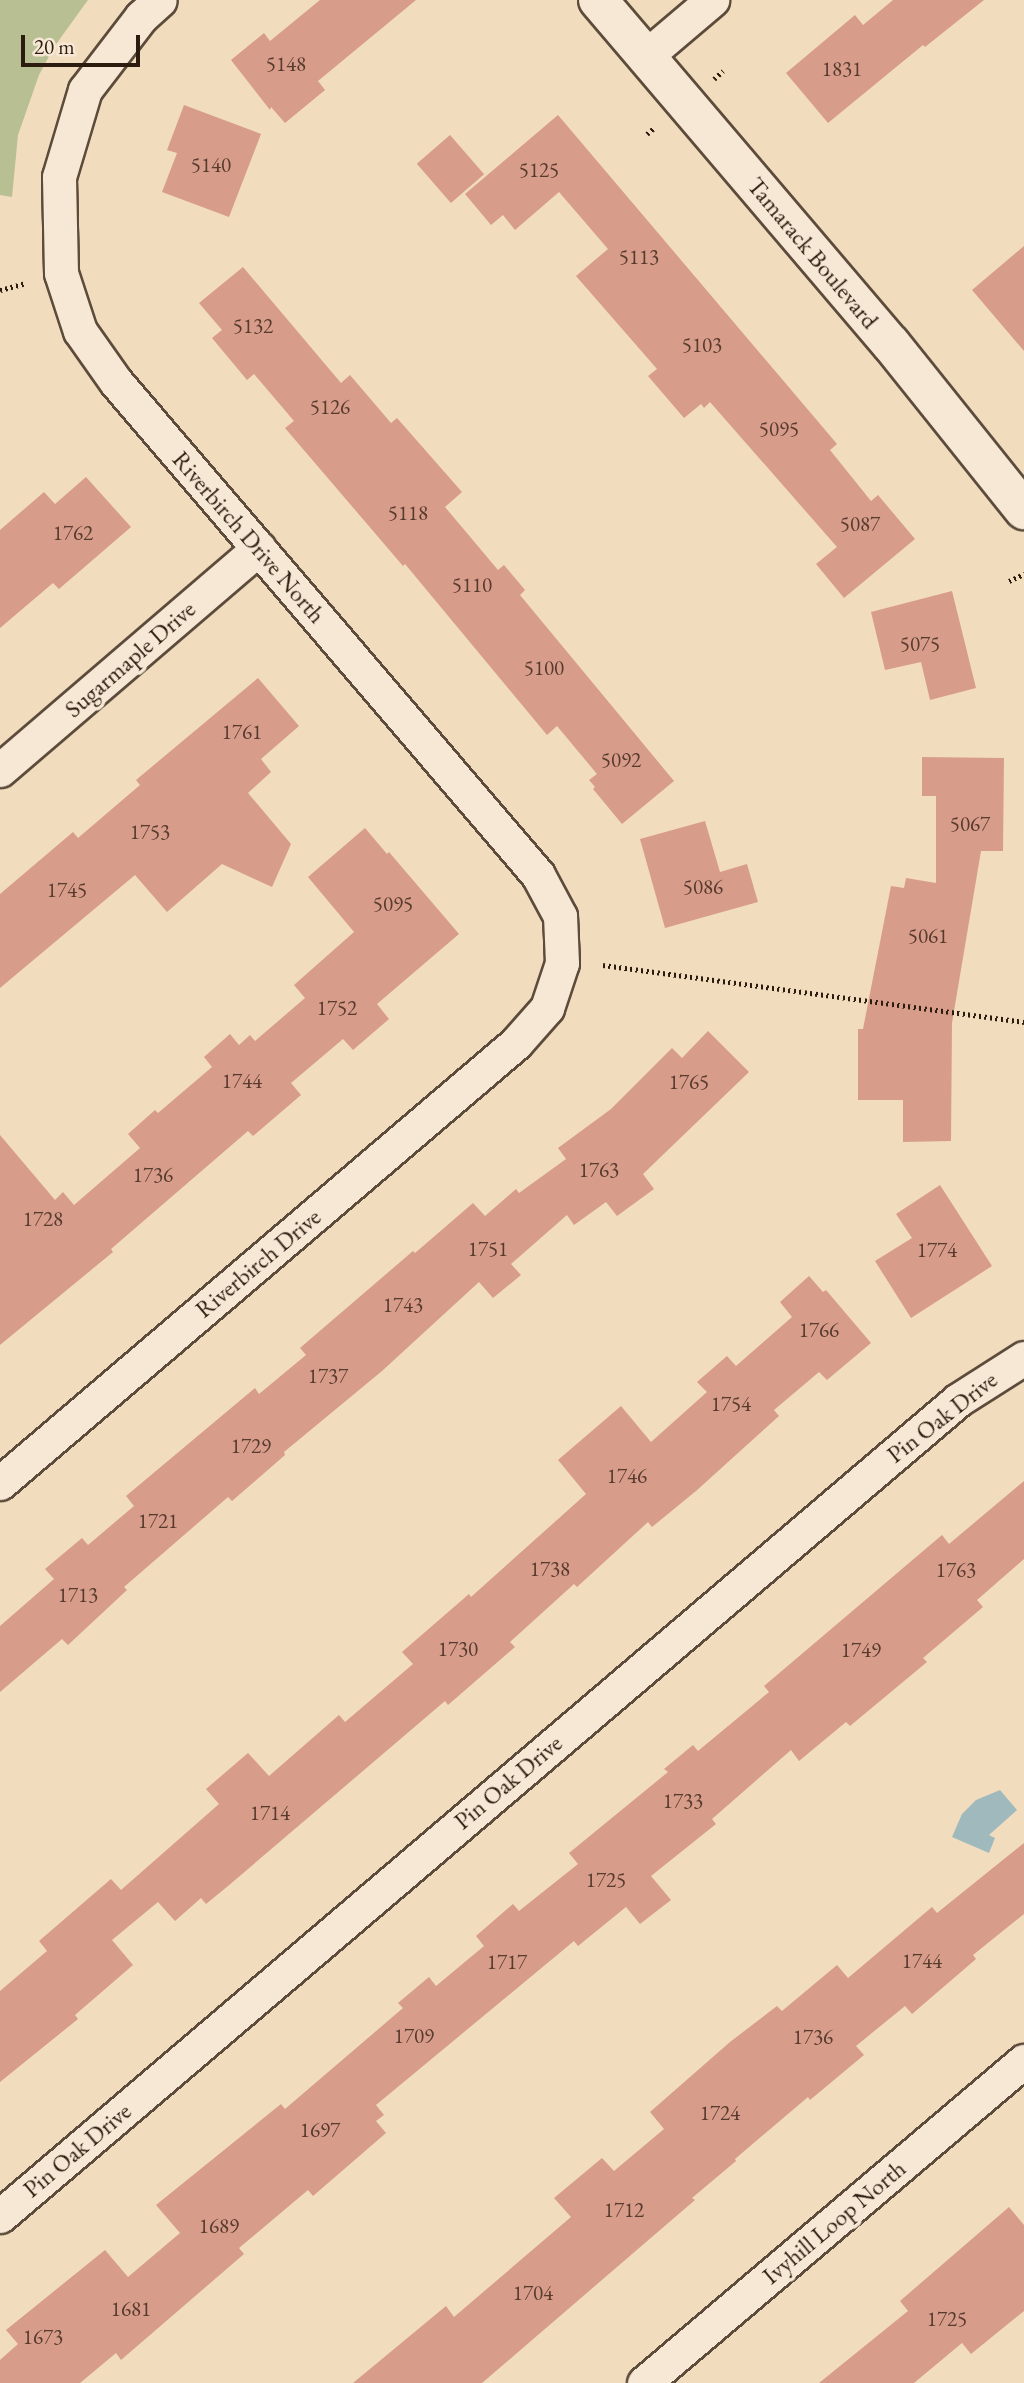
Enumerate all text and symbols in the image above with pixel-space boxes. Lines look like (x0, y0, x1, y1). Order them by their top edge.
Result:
scale bar (24, 21, 144, 65)
text: 20 m (34, 33, 75, 60)
house number: 5148 (266, 51, 306, 77)
house number: 1831 (822, 56, 862, 82)
house number: 5140 (191, 152, 231, 178)
house number: 5125 (519, 157, 559, 183)
street label: Tamarack Boulevard (741, 172, 885, 334)
house number: 5113 (619, 244, 659, 270)
house number: 5132 (233, 313, 273, 339)
house number: 5103 (682, 332, 722, 358)
house number: 5126 (310, 394, 350, 420)
house number: 5095 (759, 416, 799, 442)
street label: Riverbirch Drive North (167, 445, 331, 629)
house number: 5118 (388, 500, 428, 526)
house number: 5087 (840, 511, 880, 537)
house number: 1762 (53, 520, 93, 546)
house number: 5110 (452, 572, 492, 598)
street label: Sugarmaple Drive (59, 595, 201, 723)
house number: 5075 (900, 631, 940, 657)
house number: 5100 (524, 655, 564, 681)
house number: 1761 (222, 719, 262, 745)
house number: 5092 (601, 747, 641, 773)
house number: 5067 (950, 811, 990, 837)
house number: 1753 (130, 819, 170, 845)
house number: 5086 (683, 874, 723, 900)
house number: 1745 (47, 877, 87, 903)
house number: 5095 (373, 891, 413, 917)
house number: 5061 (908, 923, 948, 949)
house number: 1752 (317, 995, 357, 1021)
house number: 1744 (222, 1068, 262, 1094)
house number: 1765 (669, 1069, 709, 1095)
house number: 1763 (579, 1157, 619, 1183)
house number: 1736 (133, 1162, 173, 1188)
street label: Riverbirch Drive (189, 1202, 327, 1324)
house number: 1728 (23, 1206, 63, 1232)
house number: 1751 (468, 1236, 508, 1262)
house number: 1774 (917, 1237, 957, 1263)
house number: 1743 (383, 1292, 423, 1318)
house number: 1766 (799, 1317, 839, 1343)
house number: 1737 (308, 1363, 348, 1389)
street label: Pin Oak Drive (881, 1365, 1003, 1469)
house number: 1754 (711, 1391, 751, 1417)
house number: 1729 (231, 1433, 271, 1459)
house number: 1746 (607, 1463, 647, 1489)
house number: 1721 (138, 1508, 178, 1534)
house number: 1738 (530, 1556, 570, 1582)
house number: 1763 (936, 1557, 976, 1583)
house number: 1713 (58, 1582, 98, 1608)
house number: 1730 (438, 1636, 478, 1662)
house number: 1749 (841, 1637, 881, 1663)
street label: Pin Oak Drive (448, 1729, 568, 1835)
house number: 1733 (663, 1788, 703, 1814)
house number: 1714 (250, 1800, 290, 1826)
house number: 1725 (586, 1867, 626, 1893)
house number: 1744 (902, 1948, 942, 1974)
house number: 1717 (487, 1949, 527, 1975)
house number: 1709 (394, 2023, 434, 2049)
house number: 1736 (793, 2024, 833, 2050)
street label: Pin Oak Drive (17, 2097, 137, 2203)
house number: 1724 (700, 2100, 740, 2126)
house number: 1697 (300, 2117, 340, 2143)
street label: Ivyhill Loop North (757, 2154, 911, 2290)
house number: 1712 (604, 2197, 644, 2223)
house number: 1689 (199, 2213, 239, 2239)
house number: 1704 (513, 2280, 553, 2306)
house number: 1681 (111, 2296, 151, 2322)
house number: 1725 (927, 2306, 967, 2332)
house number: 1673 (23, 2324, 63, 2350)

